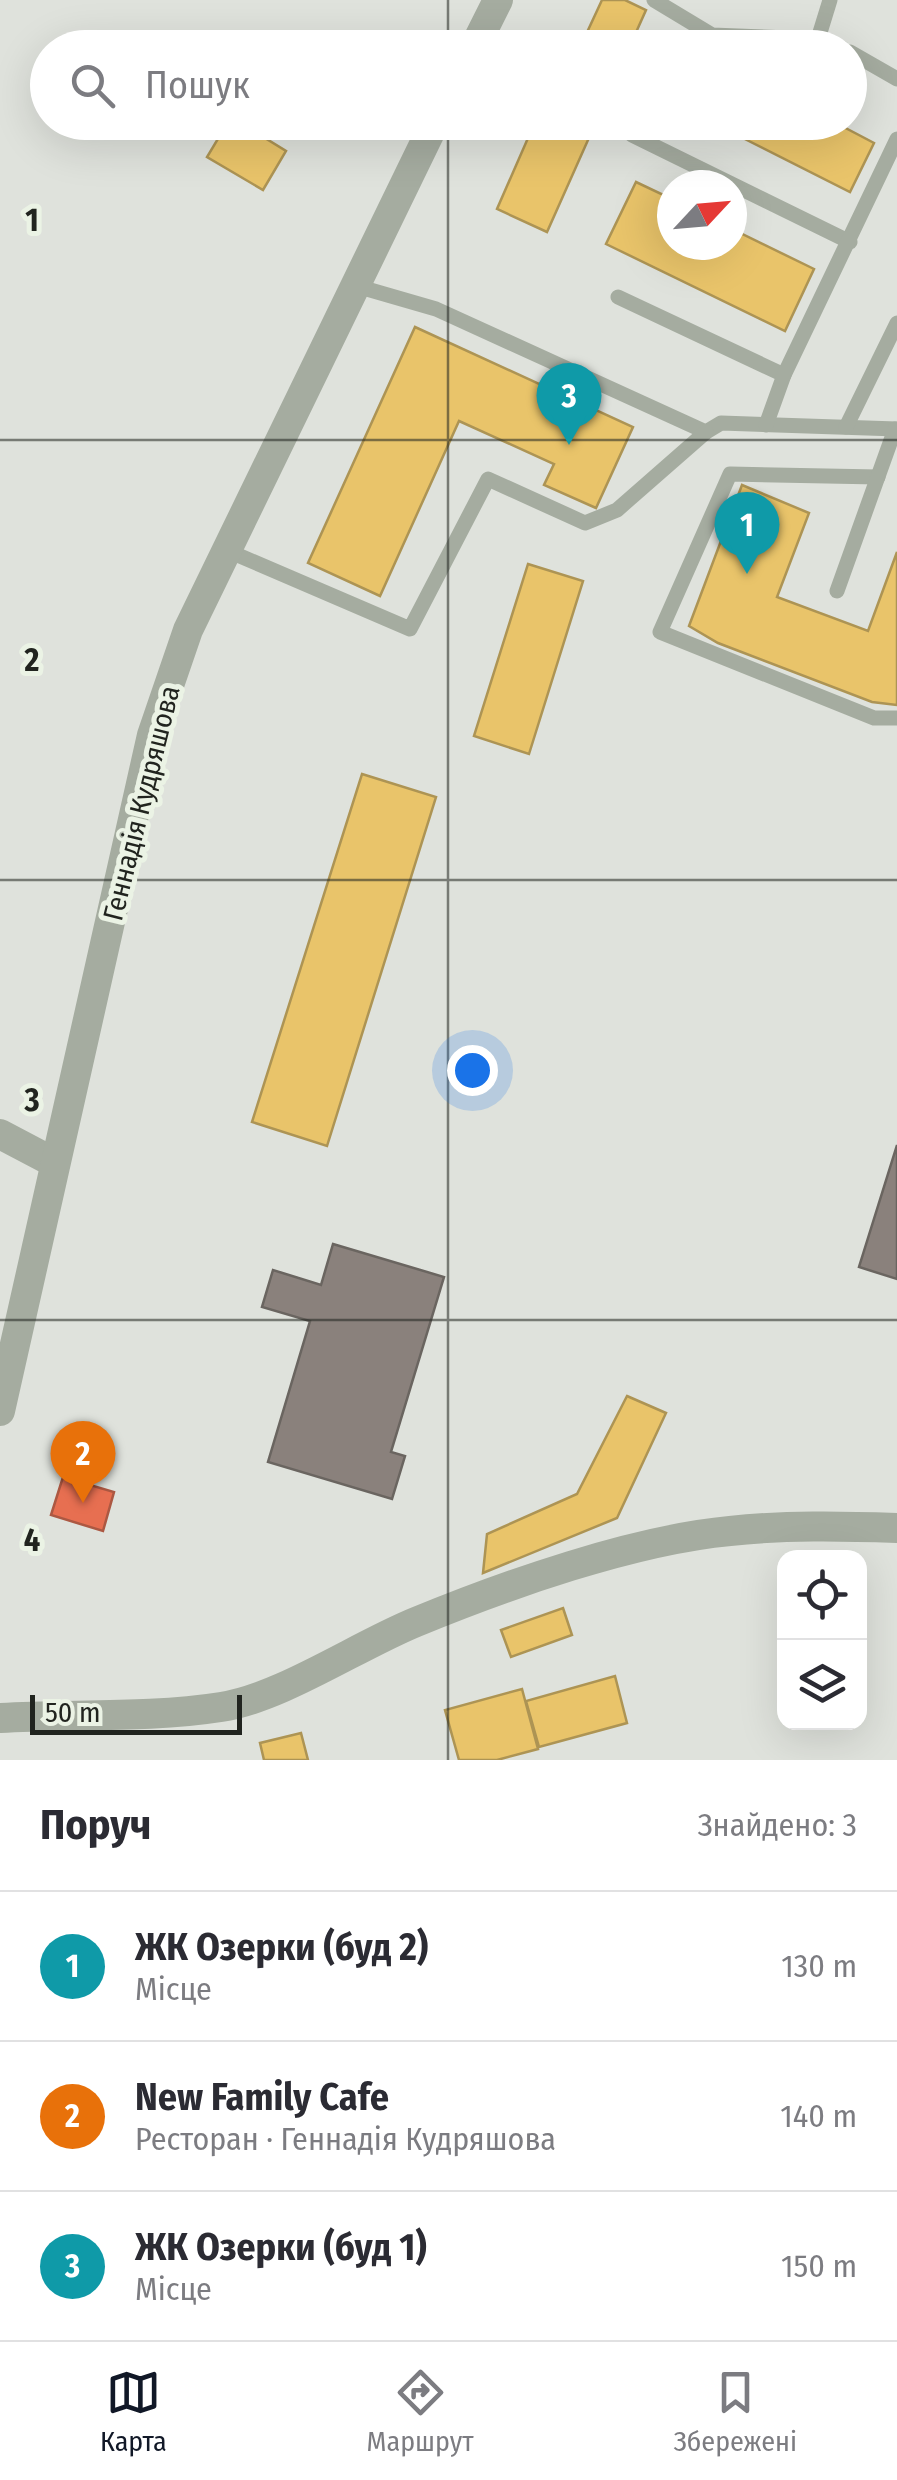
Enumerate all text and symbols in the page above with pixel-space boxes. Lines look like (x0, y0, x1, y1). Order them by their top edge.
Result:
search box (30, 30, 867, 140)
icon: search (65, 58, 120, 113)
text: Пошук (145, 62, 250, 108)
north arrow (657, 170, 747, 260)
text: 1 (25, 201, 39, 239)
pin: 3 (536, 362, 602, 445)
pin: 1 (714, 492, 780, 574)
text: 2 (24, 641, 40, 679)
street label: Геннадія Кудряшова (96, 682, 187, 924)
your location (447, 1045, 498, 1096)
text: 3 (23, 1081, 40, 1119)
pin: 2 (51, 1420, 116, 1503)
text: 4 (24, 1521, 40, 1559)
map controls (777, 1550, 867, 1730)
button: locate (777, 1550, 867, 1640)
button: layers (777, 1640, 867, 1730)
scale bar (30, 1690, 242, 1734)
text: 50 m (45, 1696, 101, 1729)
text: Поруч (40, 1800, 151, 1850)
text: Знайдено: 3 (697, 1806, 857, 1844)
text: ЖК Озерки (буд 2) (135, 1924, 428, 1970)
text: 1 (66, 1947, 79, 1985)
text: 130 m (781, 1947, 857, 1985)
text: Місце (135, 1970, 212, 2008)
text: New Family Cafe (135, 2074, 389, 2120)
text: 2 (65, 2097, 80, 2135)
text: 140 m (780, 2097, 857, 2135)
text: Ресторан · Геннадія Кудряшова (135, 2120, 556, 2158)
text: ЖК Озерки (буд 1) (135, 2224, 427, 2270)
text: 3 (65, 2247, 80, 2285)
text: 150 m (781, 2247, 857, 2285)
text: Місце (135, 2270, 212, 2308)
tab: Карта (100, 2365, 167, 2458)
tab: Маршрут (367, 2365, 474, 2458)
tab: Збережені (673, 2365, 797, 2458)

